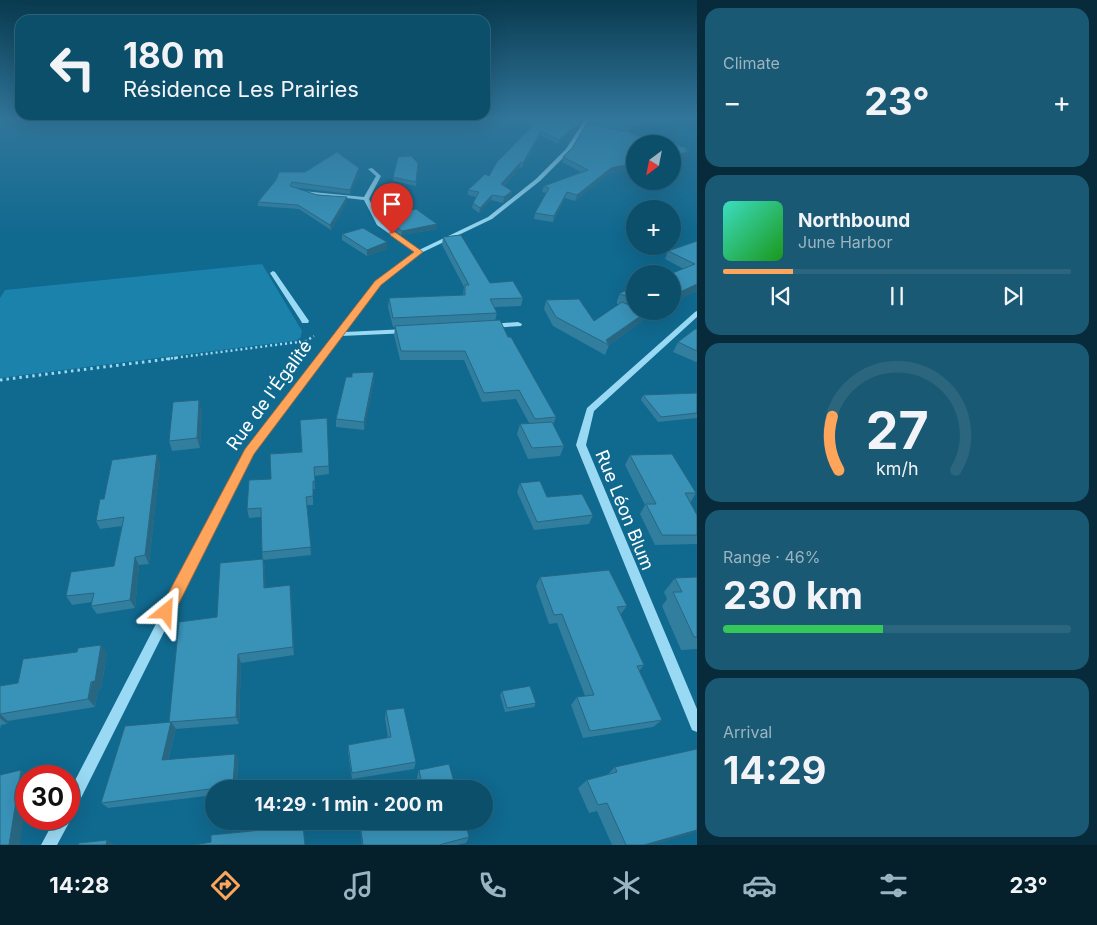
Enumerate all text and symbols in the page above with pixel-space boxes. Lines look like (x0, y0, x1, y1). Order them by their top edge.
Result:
text: 180 m (123, 34, 225, 76)
icon: left (40, 35, 105, 100)
text: Climate (723, 53, 780, 73)
text: Résidence Les Prairies (123, 76, 359, 102)
text: 23° (864, 78, 930, 124)
text: − (723, 85, 742, 119)
text: + (1052, 85, 1071, 119)
north arrow (626, 135, 681, 190)
map controls (626, 135, 681, 320)
pin (371, 183, 413, 234)
icon: arrive (378, 190, 406, 218)
button: + (626, 200, 681, 255)
text: Northbound (798, 209, 910, 232)
text: June Harbor (798, 232, 892, 252)
button: − (626, 265, 681, 320)
icon: previous (767, 282, 795, 310)
icon: pause (883, 282, 911, 310)
icon: next (999, 282, 1027, 310)
street label: Rue de l'Égalité (221, 335, 316, 454)
text: 27 (866, 399, 929, 462)
street label: Rue Léon Blum (591, 447, 659, 573)
text: km/h (876, 458, 918, 479)
text: Range · 46% (723, 547, 820, 567)
text: 230 km (723, 572, 863, 618)
position arrow (139, 585, 191, 637)
text: Arrival (723, 722, 772, 742)
text: 14:29 (723, 747, 826, 793)
speed limit sign: 30 (15, 765, 80, 830)
text: 14:29 · 1 min · 200 m (255, 793, 443, 816)
icon: directions (208, 868, 243, 903)
icon: music (341, 868, 376, 903)
icon: phone (475, 868, 510, 903)
icon: climate (609, 868, 644, 903)
icon: car (742, 868, 777, 903)
icon: filters (876, 868, 911, 903)
text: 14:28 (49, 872, 109, 898)
text: 23° (1010, 872, 1048, 898)

